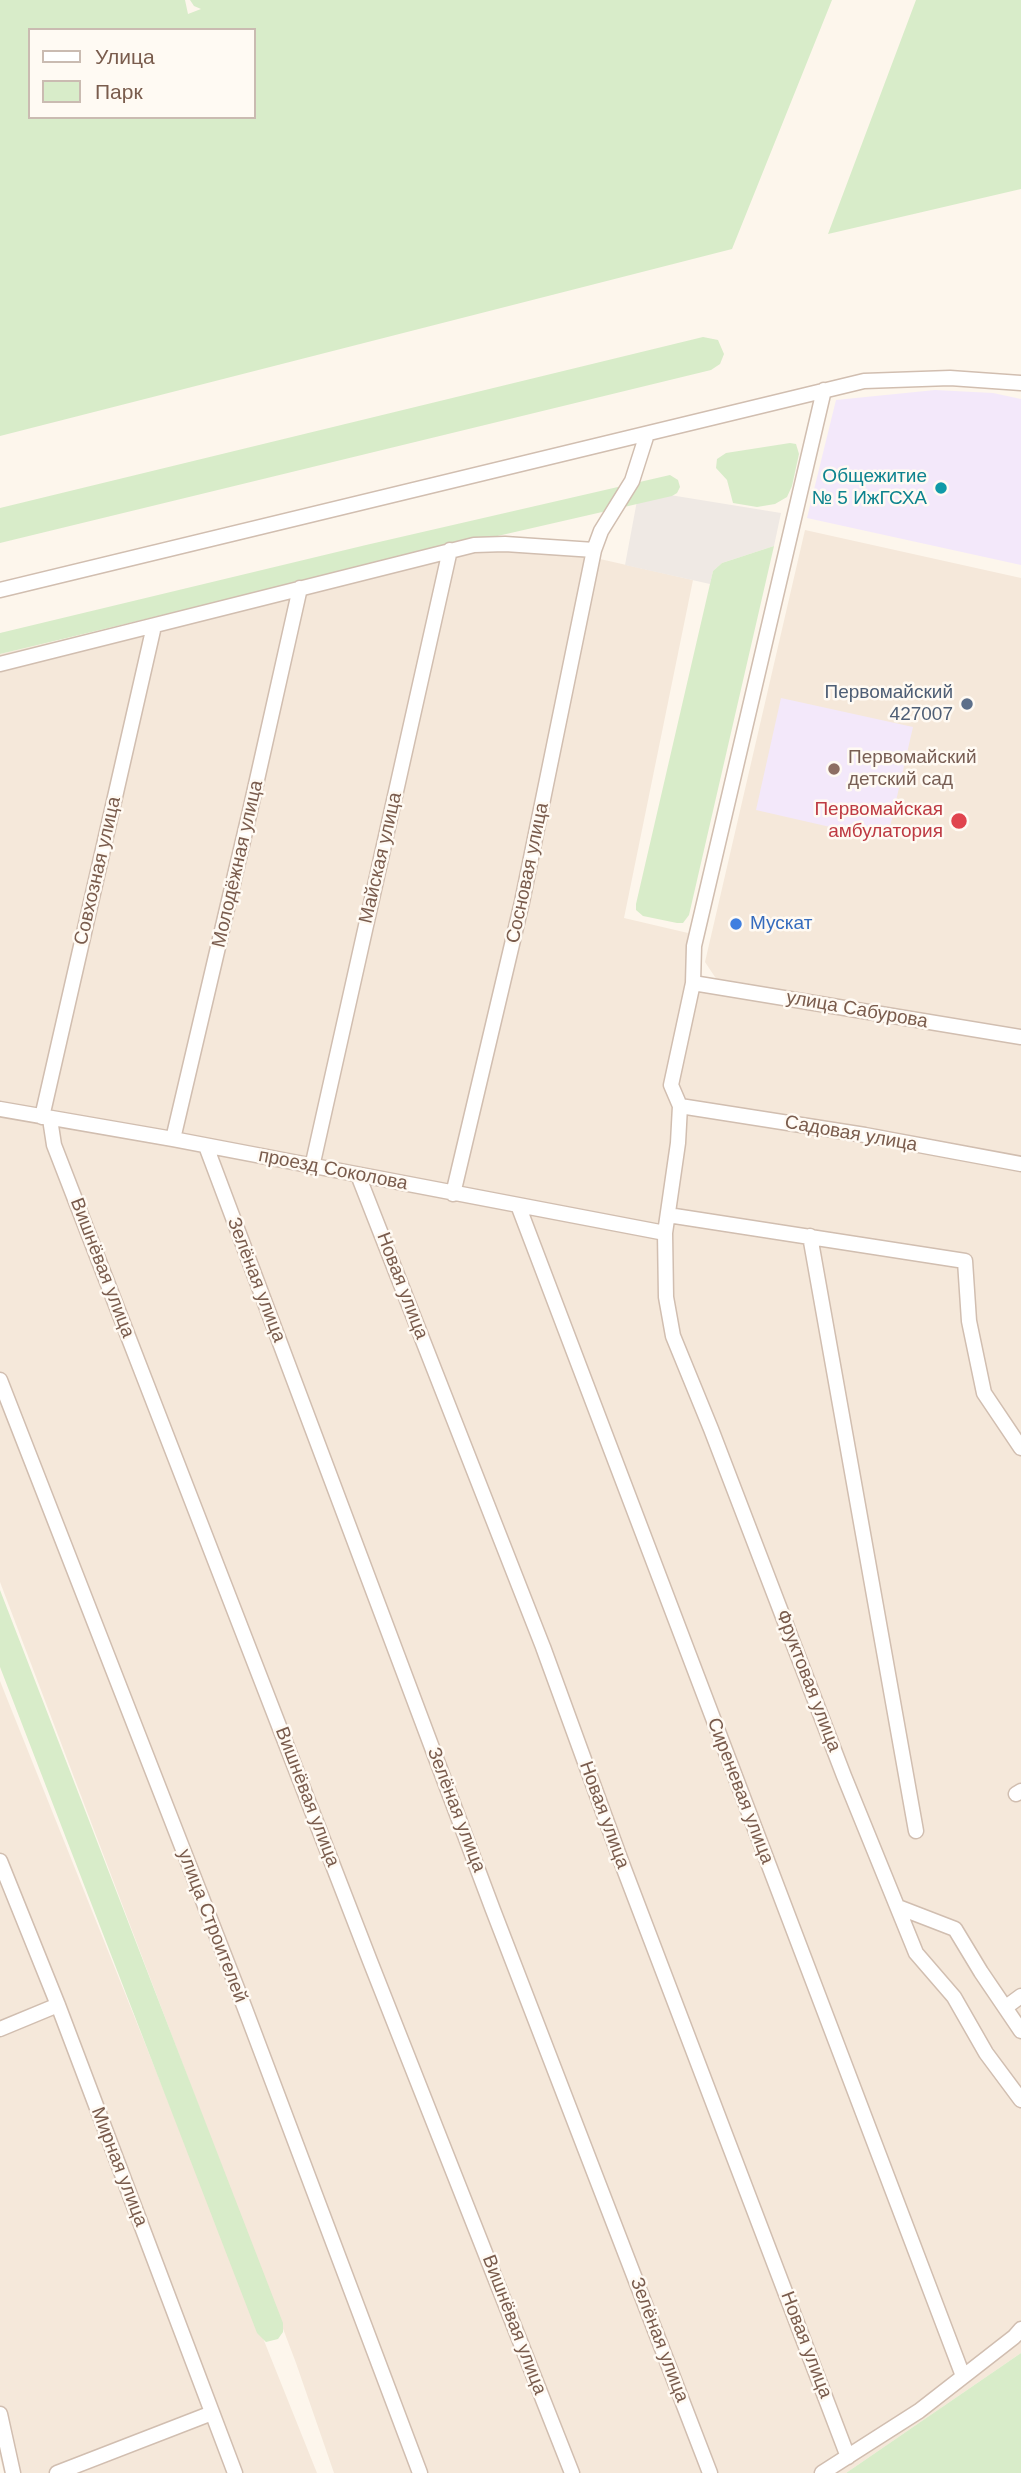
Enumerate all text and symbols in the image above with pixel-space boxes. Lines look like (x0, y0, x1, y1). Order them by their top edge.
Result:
legend (28, 28, 256, 119)
text: Улица (95, 45, 155, 68)
text: Парк (95, 80, 143, 103)
place label: Общежитие № 5 ИжГСХА (812, 466, 927, 510)
marker: Общежитие № 5 ИжГСХА (933, 480, 949, 496)
place label: Первомайский 427007 (824, 682, 953, 726)
marker: Первомайский 427007 (959, 696, 975, 712)
place label: Первомайский детский сад (848, 747, 977, 791)
marker: Первомайский детский сад (826, 761, 842, 777)
street label: Молодёжная улица (208, 778, 268, 950)
street label: Майская улица (355, 790, 407, 926)
street label: Совхозная улица (70, 795, 126, 947)
place label: Первомайская амбулатория (814, 799, 943, 843)
street label: Сосновая улица (502, 801, 554, 945)
marker: Первомайская амбулатория (949, 811, 969, 831)
place label: Мускат (750, 913, 812, 935)
marker: Мускат (728, 916, 744, 932)
street label: улица Сабурова (784, 986, 930, 1034)
street label: Садовая улица (783, 1111, 919, 1157)
street label: проезд Соколова (256, 1144, 410, 1196)
street label: Вишнёвая улица (65, 1195, 139, 1341)
street label: Зелёная улица (222, 1214, 290, 1346)
street label: Новая улица (371, 1229, 433, 1343)
street label: Фруктовая улица (770, 1607, 846, 1755)
street label: Сиреневая улица (702, 1715, 778, 1867)
street label: Вишнёвая улица (270, 1724, 344, 1870)
street label: Зелёная улица (422, 1744, 490, 1876)
street label: Новая улица (574, 1758, 634, 1872)
street label: улица Строителей (172, 1846, 252, 2006)
street label: Мирная улица (86, 2104, 152, 2230)
street label: Вишнёвая улица (477, 2252, 551, 2398)
street label: Зелёная улица (625, 2274, 693, 2406)
street label: Новая улица (775, 2288, 837, 2402)

